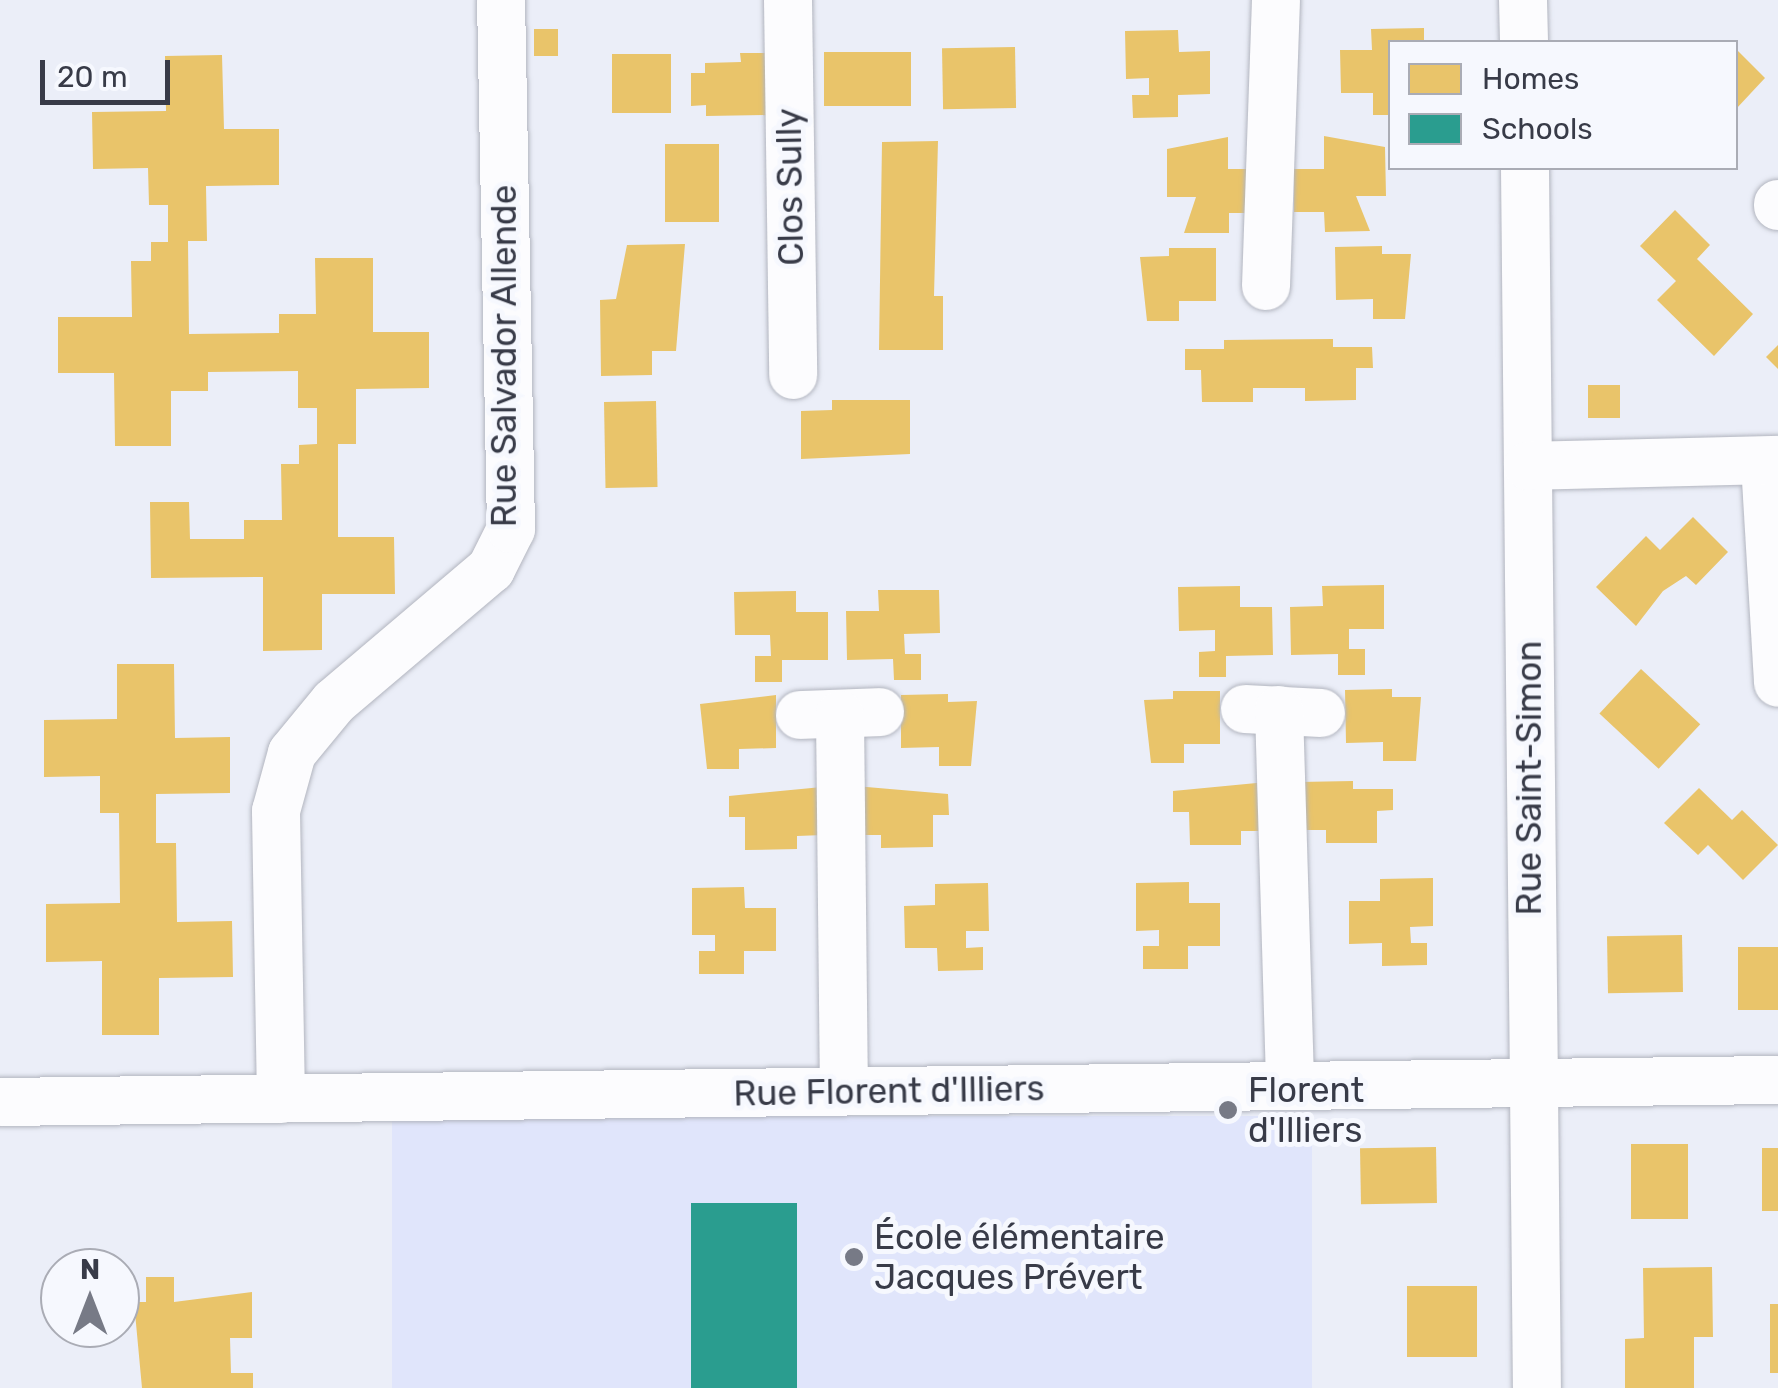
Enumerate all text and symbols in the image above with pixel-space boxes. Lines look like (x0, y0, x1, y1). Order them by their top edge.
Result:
scale bar (45, 40, 175, 102)
legend (1388, 40, 1738, 170)
text: 20 m (57, 59, 128, 95)
text: Homes (1482, 61, 1579, 97)
street label: Clos Sully (768, 108, 812, 266)
text: Schools (1482, 111, 1593, 147)
street label: Rue Salvador Allende (483, 184, 525, 528)
street label: Rue Saint-Simon (1508, 640, 1550, 916)
street label: Rue Florent d'Illiers (733, 1067, 1045, 1115)
place label: Florent d'Illiers (1248, 1069, 1364, 1151)
marker: Florent d'Illiers (1217, 1099, 1239, 1121)
place label: École élémentaire Jacques Prévert (874, 1216, 1165, 1298)
marker: École élémentaire Jacques Prévert (843, 1246, 865, 1268)
north arrow (40, 1248, 140, 1348)
text: N (80, 1253, 100, 1286)

